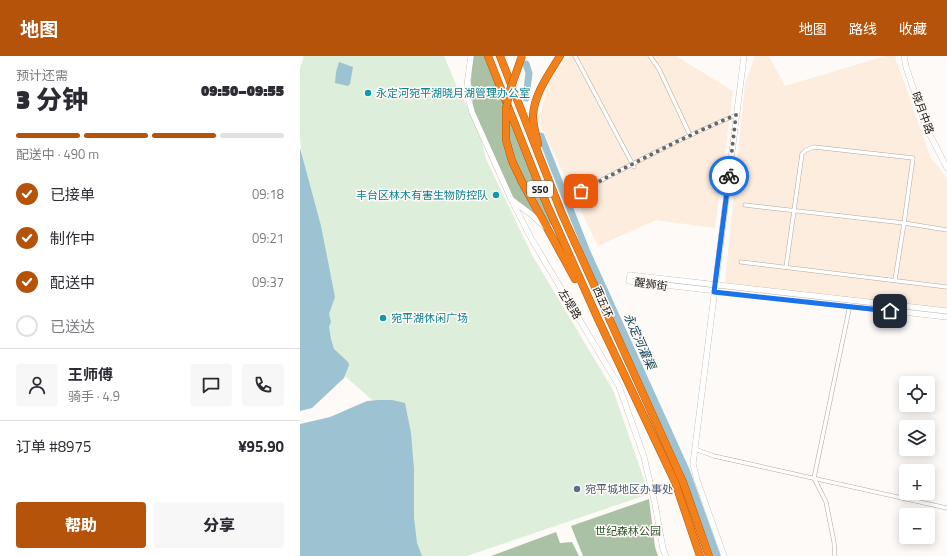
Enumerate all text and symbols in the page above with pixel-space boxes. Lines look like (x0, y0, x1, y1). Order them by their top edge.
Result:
text: 地图 (20, 14, 58, 43)
text: 地图 (799, 18, 827, 39)
text: 路线 (849, 18, 877, 39)
text: 收藏 (899, 18, 927, 39)
text: 预计还需 (16, 65, 68, 85)
text: 09:50–09:55 (201, 79, 284, 102)
text: 3 分钟 (16, 80, 88, 119)
place label: 永定河宛平湖晓月湖管理办公室 (376, 85, 530, 101)
marker: 永定河宛平湖晓月湖管理办公室 (363, 88, 373, 98)
street label: 晓月中路 (908, 90, 938, 136)
text: 配送中 · 490 m (16, 144, 99, 164)
courier (709, 156, 749, 196)
icon: bike (718, 165, 740, 187)
pin (564, 174, 598, 208)
icon: bag (570, 180, 592, 202)
road number: S50 (527, 181, 553, 197)
icon: check (16, 183, 38, 205)
text: 已接单 (50, 183, 95, 206)
text: 09:18 (252, 184, 284, 204)
place label: 丰台区林木有害生物防控队 (356, 187, 488, 203)
marker: 丰台区林木有害生物防控队 (491, 190, 501, 200)
icon: check (16, 227, 38, 249)
text: 制作中 (50, 227, 95, 250)
text: 09:21 (252, 228, 284, 248)
icon: check (16, 271, 38, 293)
text: 配送中 (50, 271, 95, 294)
text: 09:37 (252, 272, 284, 292)
street label: 醒狮街 (634, 274, 668, 294)
street label: 西五环 (589, 284, 617, 320)
street label: 左堤路 (555, 286, 585, 322)
pin (873, 294, 907, 328)
icon: home (879, 300, 901, 322)
place label: 宛平湖休闲广场 (391, 310, 468, 326)
water label: 永定河灌渠 (619, 310, 662, 374)
marker: 宛平湖休闲广场 (378, 313, 388, 323)
text: 已送达 (50, 315, 95, 338)
text: 王师傅 (68, 363, 113, 386)
button: person (16, 364, 58, 406)
button: chat (190, 364, 232, 406)
button: phone (242, 364, 284, 406)
map controls (899, 376, 935, 544)
button: locate (899, 376, 935, 412)
text: 骑手 · 4.9 (68, 386, 120, 406)
button: layers (899, 420, 935, 456)
text: 订单 #8975 (16, 435, 91, 458)
text: ¥95.90 (238, 435, 284, 458)
button: + (899, 464, 935, 500)
place label: 宛平城地区办事处 (585, 481, 673, 497)
marker: 宛平城地区办事处 (572, 484, 582, 494)
button: 帮助 (16, 502, 146, 548)
button: 分享 (154, 502, 284, 548)
button: − (899, 508, 935, 544)
park label: 世纪森林公园 (595, 523, 661, 539)

